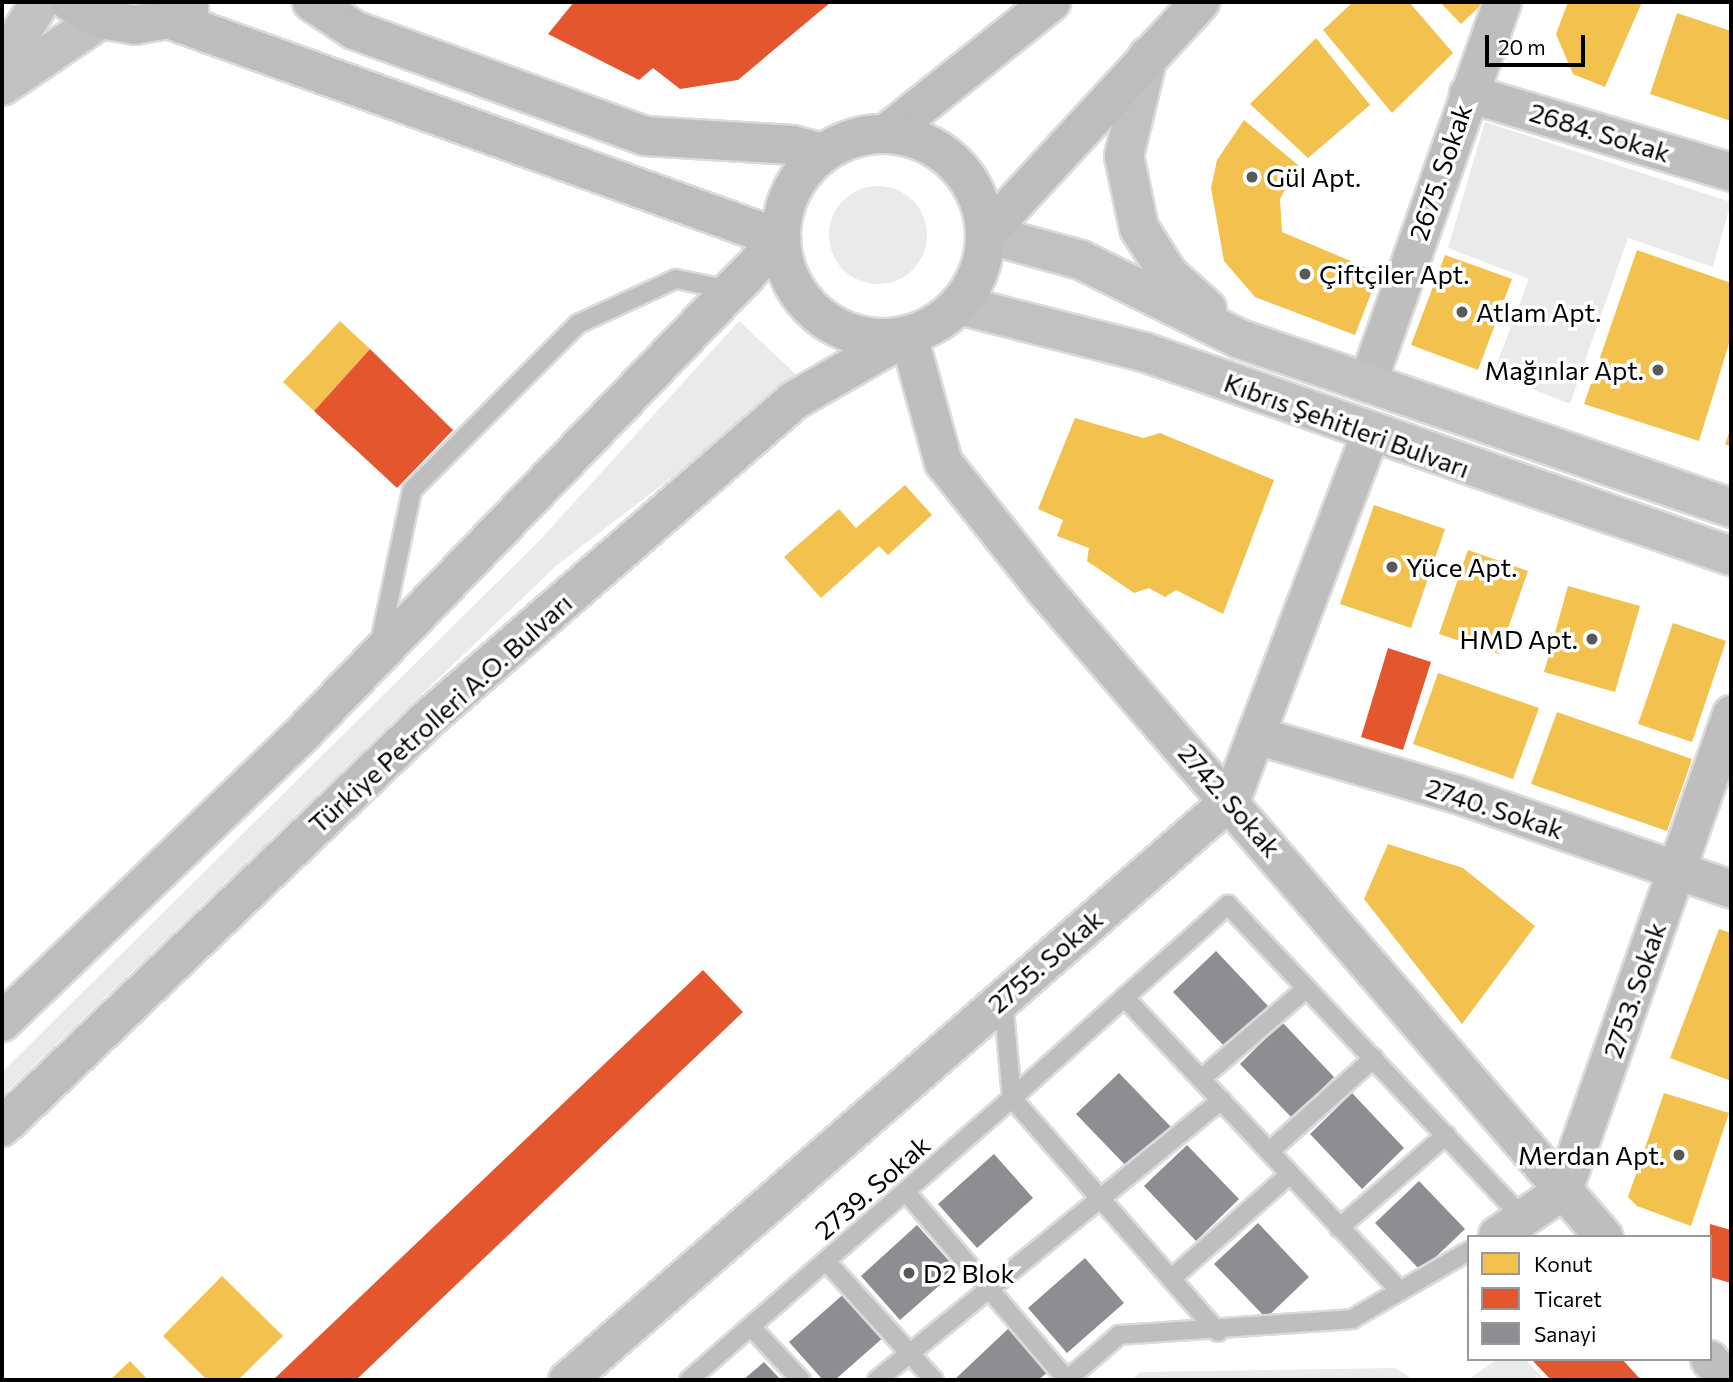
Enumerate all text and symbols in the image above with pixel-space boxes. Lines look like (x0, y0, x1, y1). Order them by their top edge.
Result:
scale bar (1488, 21, 1588, 65)
text: 20 m (1498, 34, 1546, 59)
street label: 2684. Sokak (1526, 96, 1674, 168)
street label: 2675. Sokak (1402, 100, 1478, 244)
place label: Gül Apt. (1266, 161, 1361, 193)
marker: Gül Apt. (1244, 169, 1260, 185)
place label: Çiftçiler Apt. (1319, 258, 1469, 290)
marker: Çiftçiler Apt. (1297, 266, 1313, 282)
place label: Atlam Apt. (1476, 296, 1601, 328)
marker: Atlam Apt. (1454, 304, 1470, 320)
place label: Mağınlar Apt. (1485, 354, 1644, 386)
marker: Mağınlar Apt. (1650, 362, 1666, 378)
street label: Kıbrıs Şehitleri Bulvarı (1220, 366, 1474, 484)
place label: Yüce Apt. (1406, 551, 1517, 583)
marker: Yüce Apt. (1384, 559, 1400, 575)
street label: Türkiye Petrolleri A.O. Bulvarı (302, 587, 578, 839)
place label: HMD Apt. (1460, 623, 1578, 655)
marker: HMD Apt. (1584, 631, 1600, 647)
street label: 2742. Sokak (1172, 737, 1288, 863)
street label: 2740. Sokak (1423, 771, 1567, 845)
street label: 2755. Sokak (982, 903, 1108, 1019)
street label: 2753. Sokak (1596, 918, 1672, 1062)
street label: 2739. Sokak (808, 1129, 936, 1245)
place label: Merdan Apt. (1518, 1139, 1665, 1171)
marker: Merdan Apt. (1671, 1147, 1687, 1163)
legend (1467, 1235, 1712, 1361)
text: Konut (1534, 1251, 1592, 1276)
place label: D2 Blok (923, 1257, 1015, 1289)
marker: D2 Blok (901, 1265, 917, 1281)
text: Ticaret (1534, 1286, 1602, 1311)
text: Sanayi (1534, 1321, 1596, 1346)

